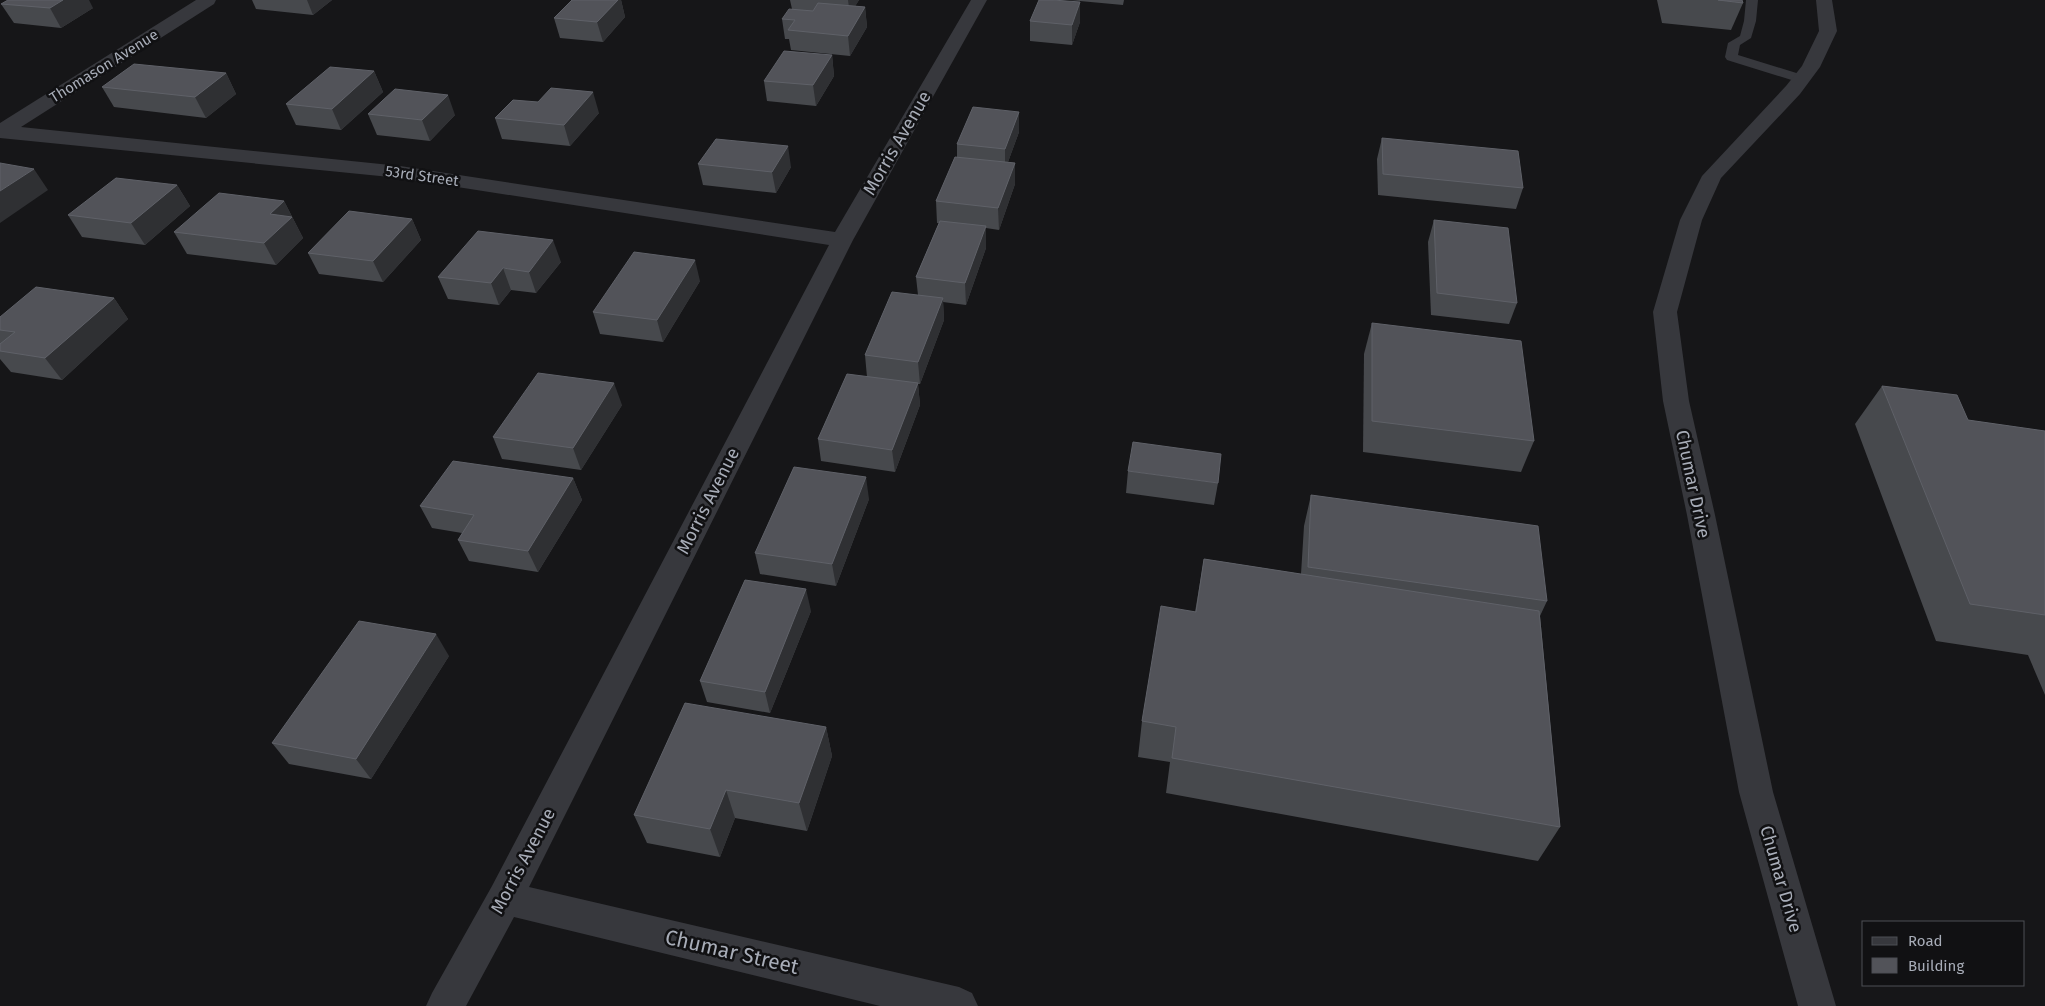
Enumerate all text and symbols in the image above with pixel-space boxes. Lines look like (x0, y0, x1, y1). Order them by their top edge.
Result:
street label: Thomason Avenue (46, 25, 162, 107)
street label: Morris Avenue (858, 87, 936, 199)
street label: 53rd Street (384, 162, 460, 190)
street label: Chumar Drive (1671, 428, 1715, 540)
street label: Morris Avenue (672, 444, 744, 558)
street label: Morris Avenue (486, 804, 560, 918)
street label: Chumar Drive (1755, 823, 1807, 935)
legend (1862, 921, 2025, 986)
street label: Chumar Street (663, 924, 802, 980)
text: Road (1908, 932, 1943, 950)
text: Building (1908, 957, 1964, 975)

